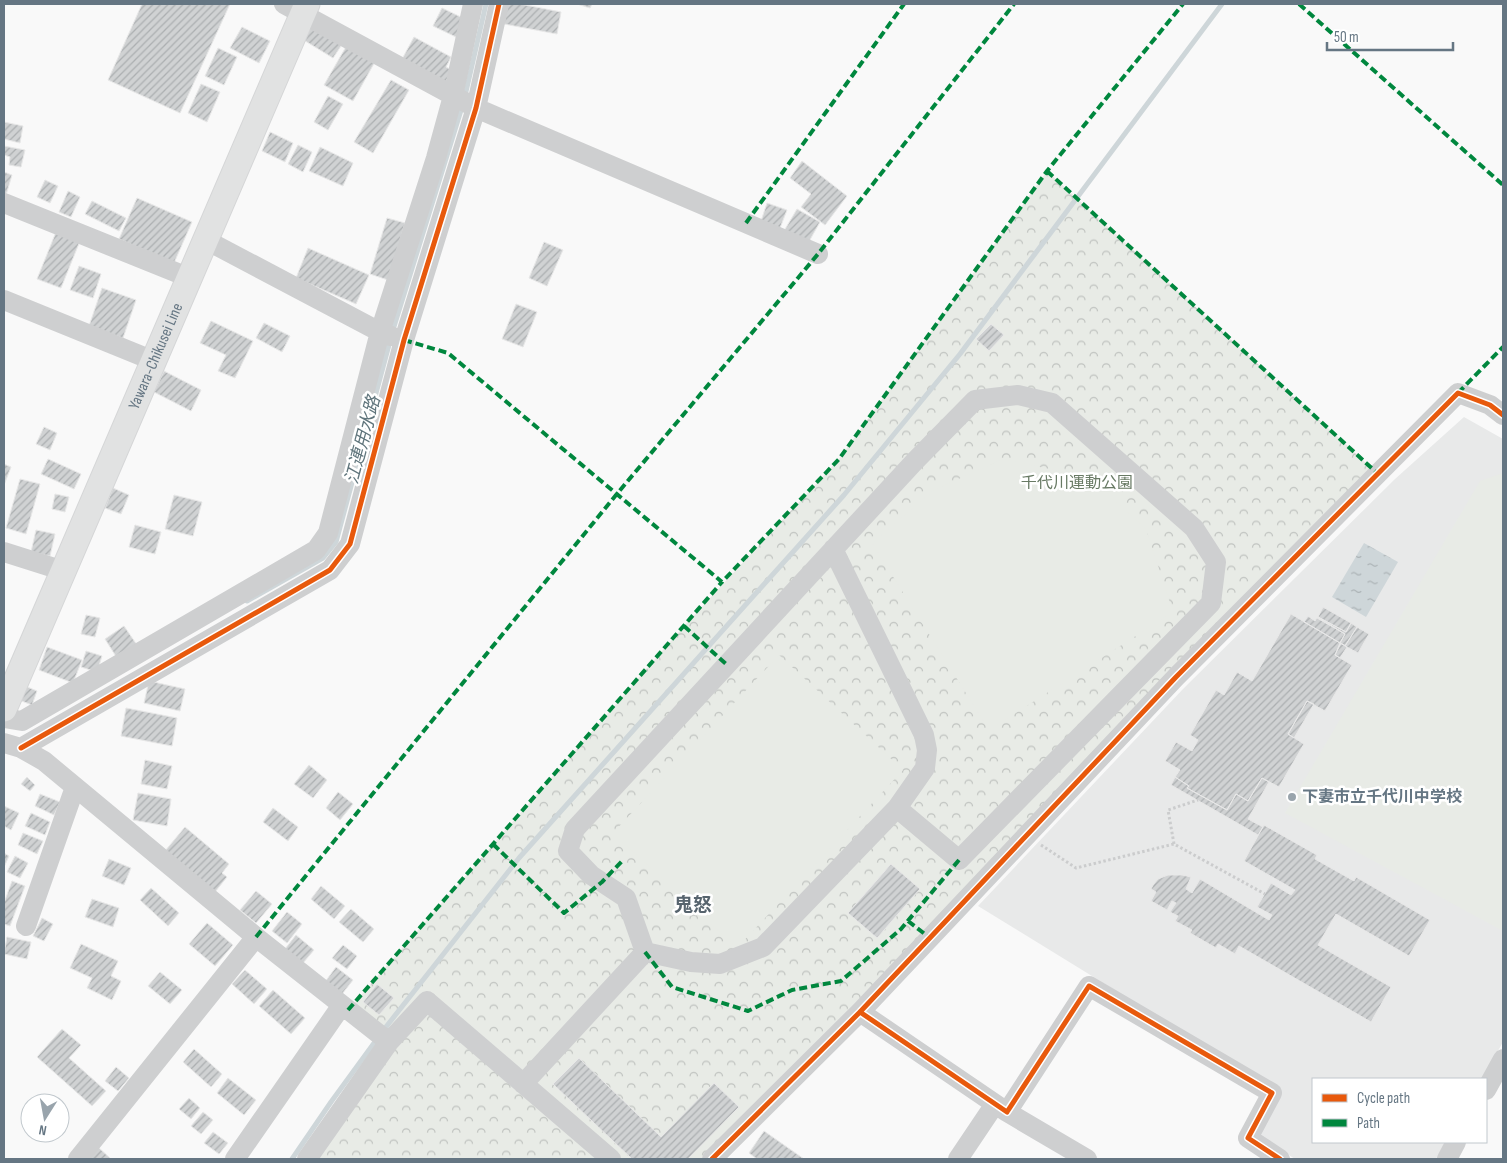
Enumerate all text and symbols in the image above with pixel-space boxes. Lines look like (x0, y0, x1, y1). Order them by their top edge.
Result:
scale bar (1327, 20, 1453, 52)
text: 50 m (1334, 28, 1359, 47)
street label: Yawara-Chikusei Line (124, 300, 187, 412)
water label: 江連用水路 (341, 392, 385, 486)
park label: 千代川運動公園 (1021, 474, 1133, 493)
place label: 下妻市立千代川中学校 (1302, 787, 1462, 807)
marker: 下妻市立千代川中学校 (1286, 791, 1298, 803)
district label: 鬼怒 (674, 894, 712, 917)
legend (1312, 1078, 1487, 1143)
text: Cycle path (1357, 1089, 1410, 1108)
north arrow (20, 1093, 70, 1143)
text: Path (1357, 1114, 1380, 1133)
text: N (37, 1121, 48, 1139)

